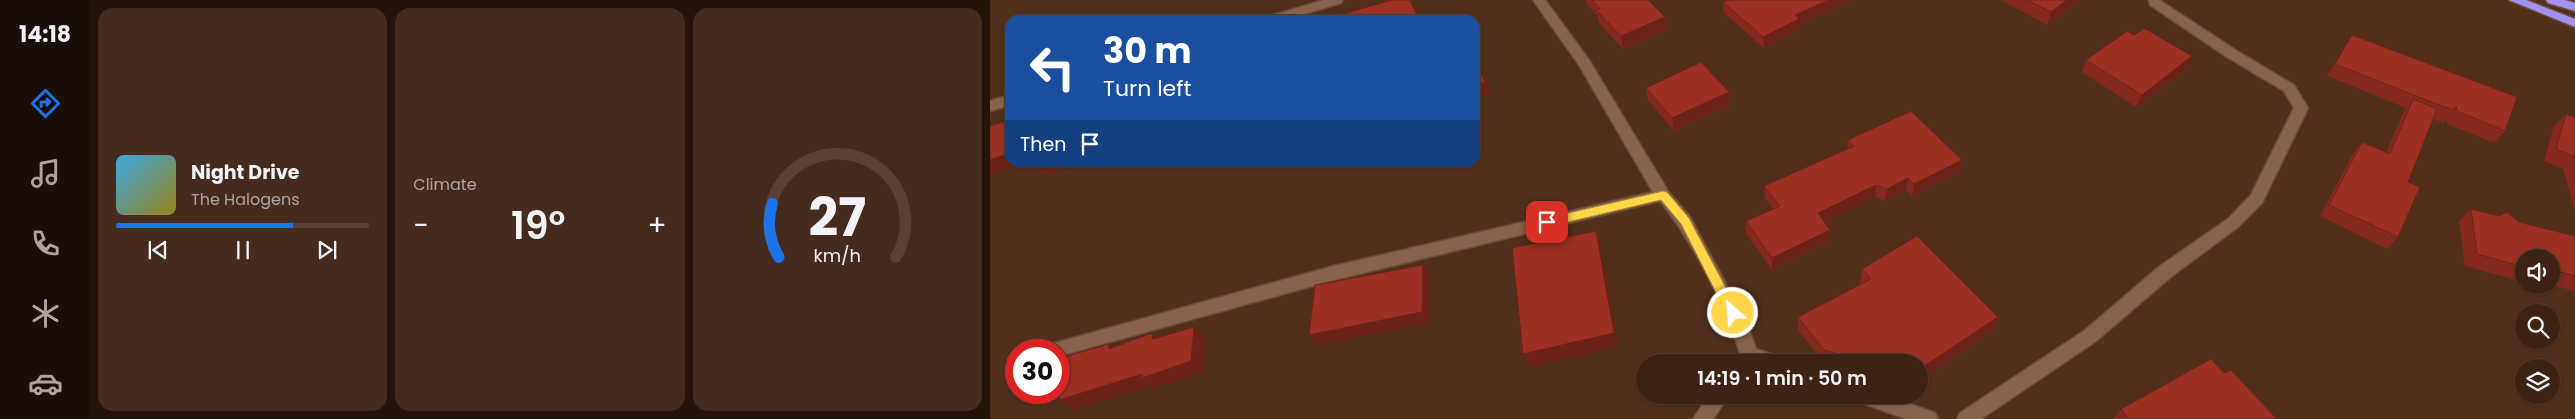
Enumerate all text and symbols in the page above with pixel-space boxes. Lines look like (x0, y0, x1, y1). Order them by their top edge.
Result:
text: 14:18 (19, 19, 71, 50)
text: 30 m (1103, 26, 1191, 75)
icon: left (1020, 35, 1085, 100)
text: Turn left (1103, 73, 1191, 104)
icon: directions (28, 86, 63, 121)
icon: arrive (1076, 130, 1104, 158)
text: Then (1020, 131, 1066, 158)
icon: music (28, 156, 63, 191)
text: Night Drive (191, 159, 300, 186)
text: Climate (413, 173, 477, 196)
text: 27 (809, 181, 866, 254)
text: The Halogens (191, 188, 299, 211)
text: 19° (511, 199, 565, 252)
pin (1526, 201, 1568, 243)
text: − (413, 206, 429, 245)
text: + (648, 206, 667, 245)
icon: arrive (1533, 208, 1561, 236)
icon: phone (28, 226, 63, 261)
icon: previous (144, 236, 172, 264)
icon: pause (229, 236, 257, 264)
icon: next (313, 236, 341, 264)
text: km/h (814, 243, 861, 268)
map controls (2515, 249, 2560, 404)
button: sound (2515, 249, 2560, 294)
position arrow (1706, 286, 1758, 338)
icon: climate (28, 296, 63, 331)
button: search (2515, 304, 2560, 349)
speed limit sign: 30 (1005, 339, 1070, 404)
button: layers (2515, 359, 2560, 404)
text: 14:19 · 1 min · 50 m (1697, 365, 1867, 392)
icon: car (28, 366, 63, 401)

